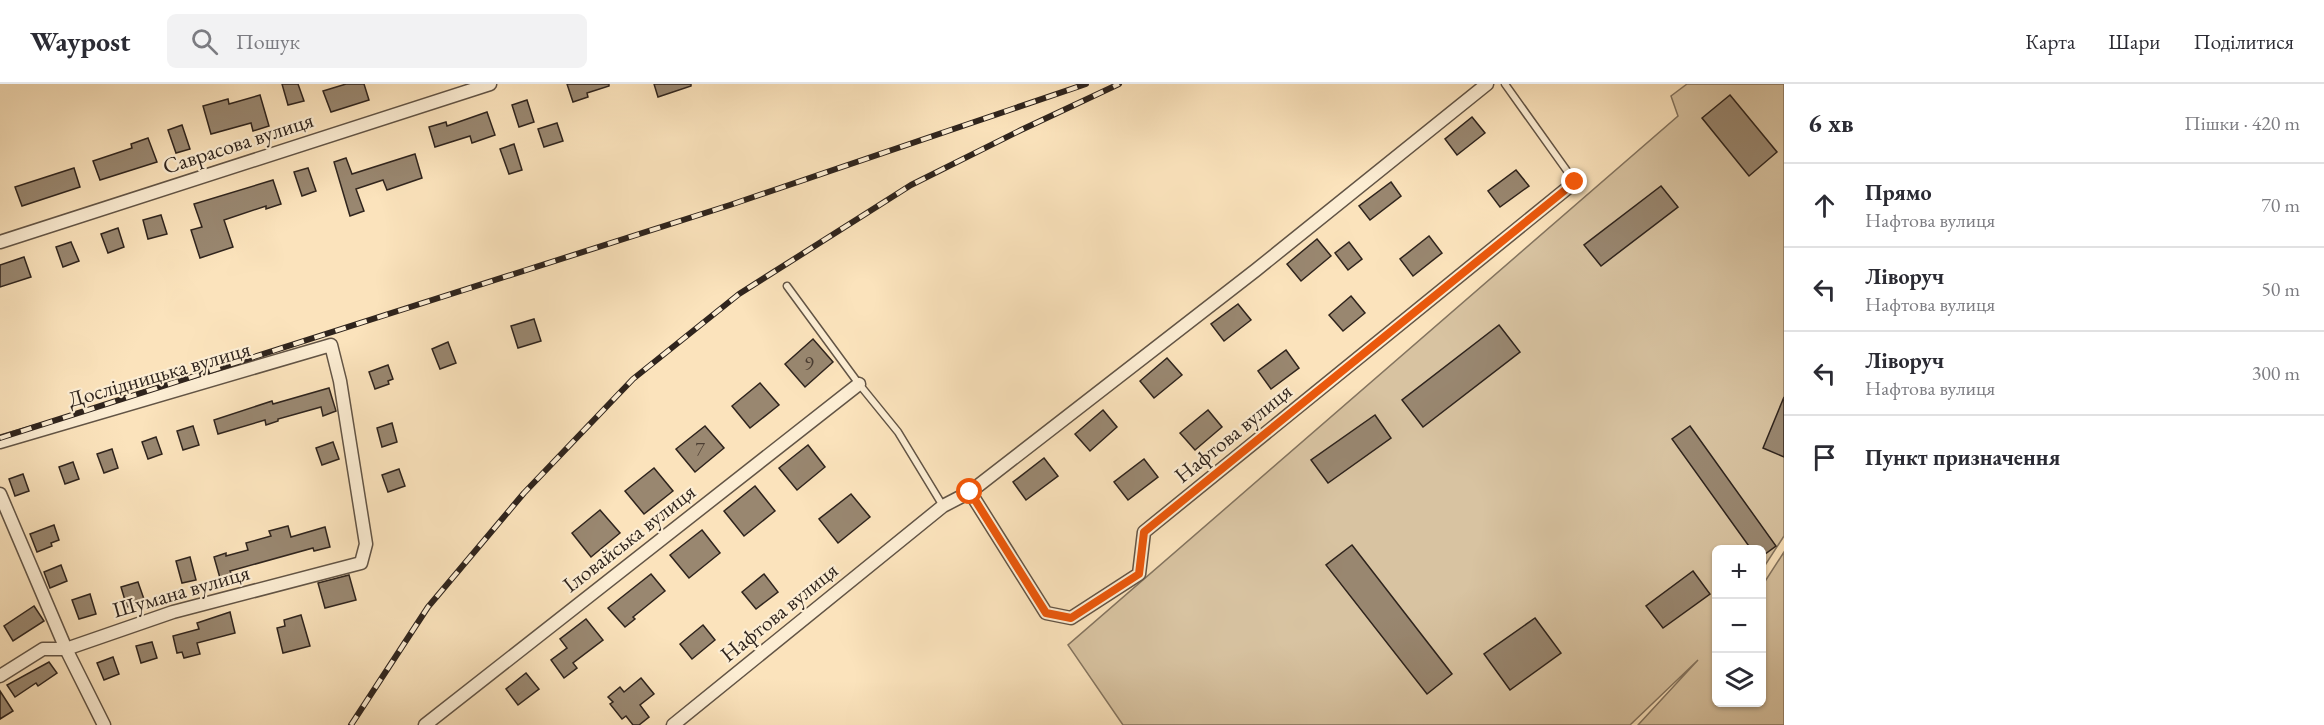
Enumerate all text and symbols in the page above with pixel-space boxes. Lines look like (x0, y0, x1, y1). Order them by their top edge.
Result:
search box (167, 14, 587, 68)
text: Waypost (30, 23, 131, 59)
icon: search (188, 25, 221, 58)
text: Пошук (236, 27, 300, 56)
text: Карта (2025, 28, 2075, 55)
text: Шари (2108, 28, 2160, 55)
text: Поділитися (2193, 28, 2294, 55)
street label: Саврасова вулиця (159, 105, 317, 181)
text: 6 хв (1808, 106, 1854, 140)
text: Пішки · 420 m (2184, 110, 2300, 136)
route end (1561, 168, 1587, 194)
text: Прямо (1865, 178, 1932, 207)
icon: ahead (1808, 189, 1841, 222)
text: 70 m (2261, 192, 2300, 218)
text: Нафтова вулиця (1865, 207, 1995, 233)
text: Ліворуч (1865, 262, 1944, 291)
icon: left (1808, 273, 1841, 306)
text: 50 m (2261, 276, 2300, 302)
text: Нафтова вулиця (1865, 291, 1995, 317)
street label: Дослідницька вулиця (64, 334, 254, 414)
text: Ліворуч (1865, 346, 1944, 375)
house number: 9 (804, 350, 814, 376)
icon: left (1808, 357, 1841, 390)
text: 300 m (2252, 360, 2300, 386)
text: Нафтова вулиця (1865, 375, 1995, 401)
street label: Нафтова вулиця (1168, 377, 1298, 489)
house number: 7 (695, 436, 705, 462)
icon: arrive (1808, 441, 1841, 474)
text: Пункт призначення (1865, 443, 2060, 472)
street label: Іловайська вулиця (557, 477, 701, 599)
route start (956, 478, 982, 504)
map controls (1712, 545, 1766, 707)
button: + (1712, 545, 1766, 599)
street label: Нафтова вулиця (714, 556, 844, 668)
street label: Шумана вулиця (109, 558, 253, 624)
button: − (1712, 599, 1766, 653)
button: layers (1712, 653, 1766, 707)

